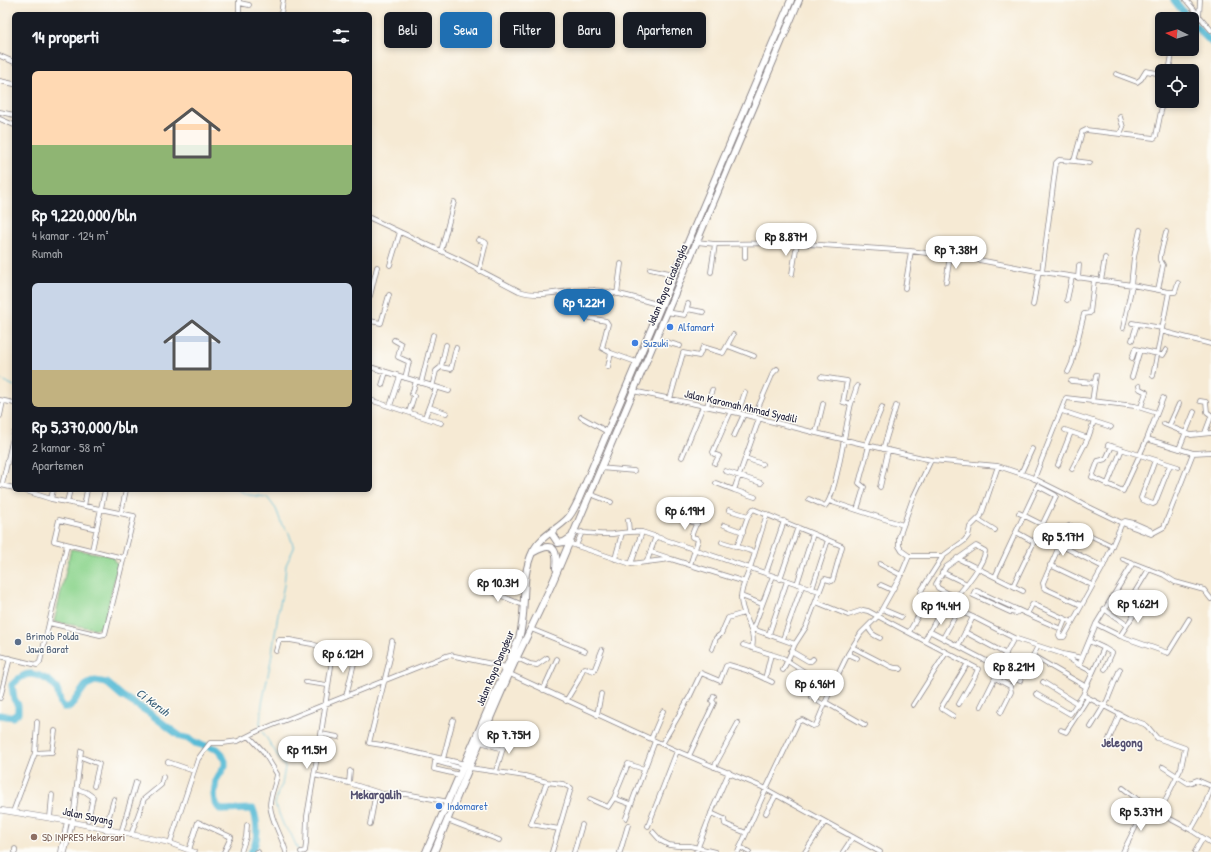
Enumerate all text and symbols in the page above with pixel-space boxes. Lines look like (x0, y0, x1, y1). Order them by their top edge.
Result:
chip: Beli (384, 12, 432, 48)
chip: Sewa (440, 12, 492, 48)
chip: Filter (500, 12, 555, 48)
chip: Baru (563, 12, 615, 48)
chip: Apartemen (623, 12, 706, 48)
north arrow (1155, 12, 1199, 56)
map controls (1155, 12, 1199, 108)
text: 14 properti (32, 25, 99, 48)
icon: filters (330, 25, 352, 47)
button: locate (1155, 64, 1199, 108)
icon: home (156, 97, 228, 169)
text: Rp 9,220,000/bln (32, 203, 137, 226)
pin: Rp 8.87M (745, 223, 827, 257)
text: 4 kamar · 124 m² (32, 226, 108, 244)
text: Rp 8.87M (765, 227, 807, 245)
pin: Rp 7.38M (915, 236, 997, 270)
text: Rp 7.38M (935, 240, 977, 258)
street label: Jalan Raya Cicalengka (644, 242, 691, 328)
text: Rumah (32, 244, 63, 262)
pin: Rp 9.22M (543, 289, 625, 323)
text: Rp 9.22M (563, 293, 605, 311)
icon: home (156, 309, 228, 381)
place label: Alfamart (678, 320, 715, 334)
marker: Alfamart (665, 322, 675, 332)
place label: Suzuki (643, 336, 669, 350)
marker: Suzuki (630, 338, 640, 348)
street label: Jalan Karomah Ahmad Syadili (683, 386, 799, 426)
text: Rp 5,370,000/bln (32, 415, 138, 438)
text: 2 kamar · 58 m² (32, 438, 105, 456)
text: Apartemen (32, 456, 84, 474)
pin: Rp 6.19M (644, 497, 726, 531)
text: Rp 6.19M (665, 501, 705, 519)
pin: Rp 5.17M (1022, 523, 1104, 557)
text: Rp 5.17M (1042, 527, 1084, 545)
pin: Rp 10.3M (457, 569, 539, 603)
text: Rp 10.3M (477, 573, 519, 591)
pin: Rp 9.62M (1097, 590, 1179, 624)
pin: Rp 14.4M (900, 592, 982, 626)
text: Rp 9.62M (1117, 594, 1159, 612)
text: Rp 14.4M (921, 596, 961, 614)
street label: Jalan Raya Dangdeur (473, 627, 517, 708)
place label: Brimob Polda Jawa Barat (26, 629, 79, 656)
marker: Brimob Polda Jawa Barat (13, 637, 23, 647)
pin: Rp 6.12M (302, 640, 384, 674)
text: Rp 6.12M (323, 644, 363, 662)
pin: Rp 8.21M (973, 653, 1055, 687)
text: Rp 8.21M (993, 657, 1035, 675)
pin: Rp 6.96M (774, 670, 856, 704)
text: Rp 6.96M (795, 674, 835, 692)
water label: Ci Keruh (133, 684, 174, 720)
pin: Rp 7.75M (468, 721, 550, 755)
text: Rp 7.75M (487, 725, 531, 743)
district label: Jelegong (1101, 733, 1143, 752)
pin: Rp 11.5M (266, 736, 348, 770)
text: Rp 11.5M (287, 740, 327, 758)
district label: Mekargalih (350, 785, 402, 804)
pin: Rp 5.37M (1100, 798, 1182, 832)
place label: Indomaret (447, 799, 488, 813)
marker: Indomaret (434, 801, 444, 811)
text: Rp 5.37M (1120, 802, 1162, 820)
street label: Jalan Sayang (61, 804, 115, 828)
place label: SD INPRES Mekarsari (42, 830, 125, 844)
marker: SD INPRES Mekarsari (29, 832, 39, 842)

